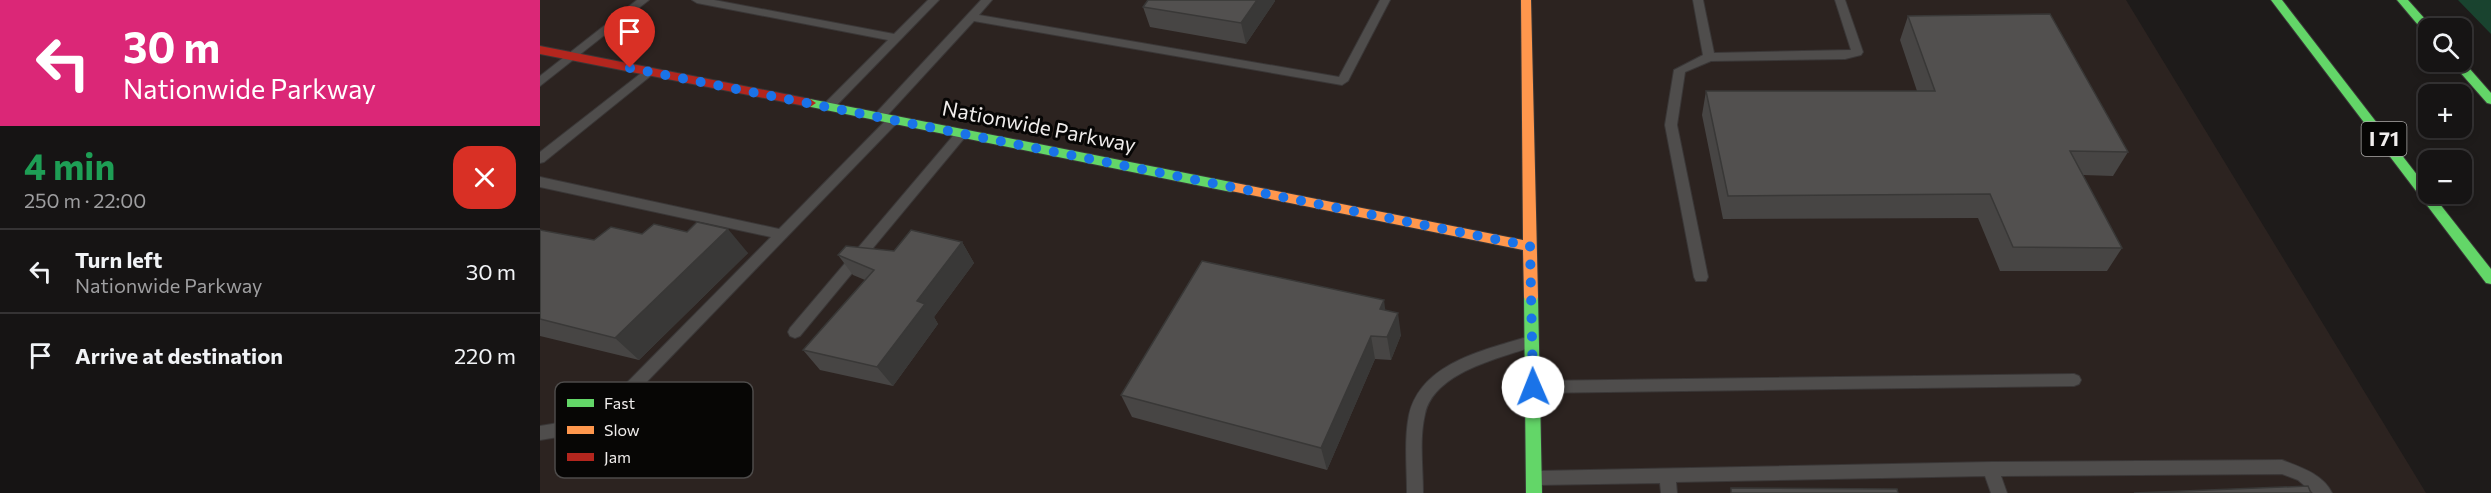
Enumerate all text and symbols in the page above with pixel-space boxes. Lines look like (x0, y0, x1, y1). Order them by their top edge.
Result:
pin (604, 6, 655, 68)
icon: arrive (613, 15, 646, 48)
map controls (2418, 18, 2472, 204)
button: search (2418, 18, 2472, 72)
text: 30 m (123, 20, 220, 72)
icon: left (24, 24, 102, 102)
text: Nationwide Parkway (123, 72, 376, 105)
button: + (2418, 84, 2472, 138)
street label: Nationwide Parkway (940, 94, 1138, 157)
road number: I 71 (2362, 122, 2406, 156)
text: 4 min (24, 143, 115, 187)
button: close (453, 146, 516, 209)
button: − (2418, 150, 2472, 204)
text: 250 m · 22:00 (24, 188, 146, 212)
text: Turn left (75, 246, 162, 273)
icon: left (24, 255, 57, 288)
text: 30 m (466, 258, 516, 285)
text: Nationwide Parkway (75, 273, 262, 297)
icon: arrive (24, 339, 57, 372)
text: Arrive at destination (75, 342, 283, 369)
text: 220 m (454, 342, 516, 369)
position arrow (1501, 355, 1565, 419)
legend (555, 382, 753, 478)
text: Fast (604, 393, 635, 412)
text: Slow (604, 420, 640, 439)
text: Jam (604, 447, 631, 466)

